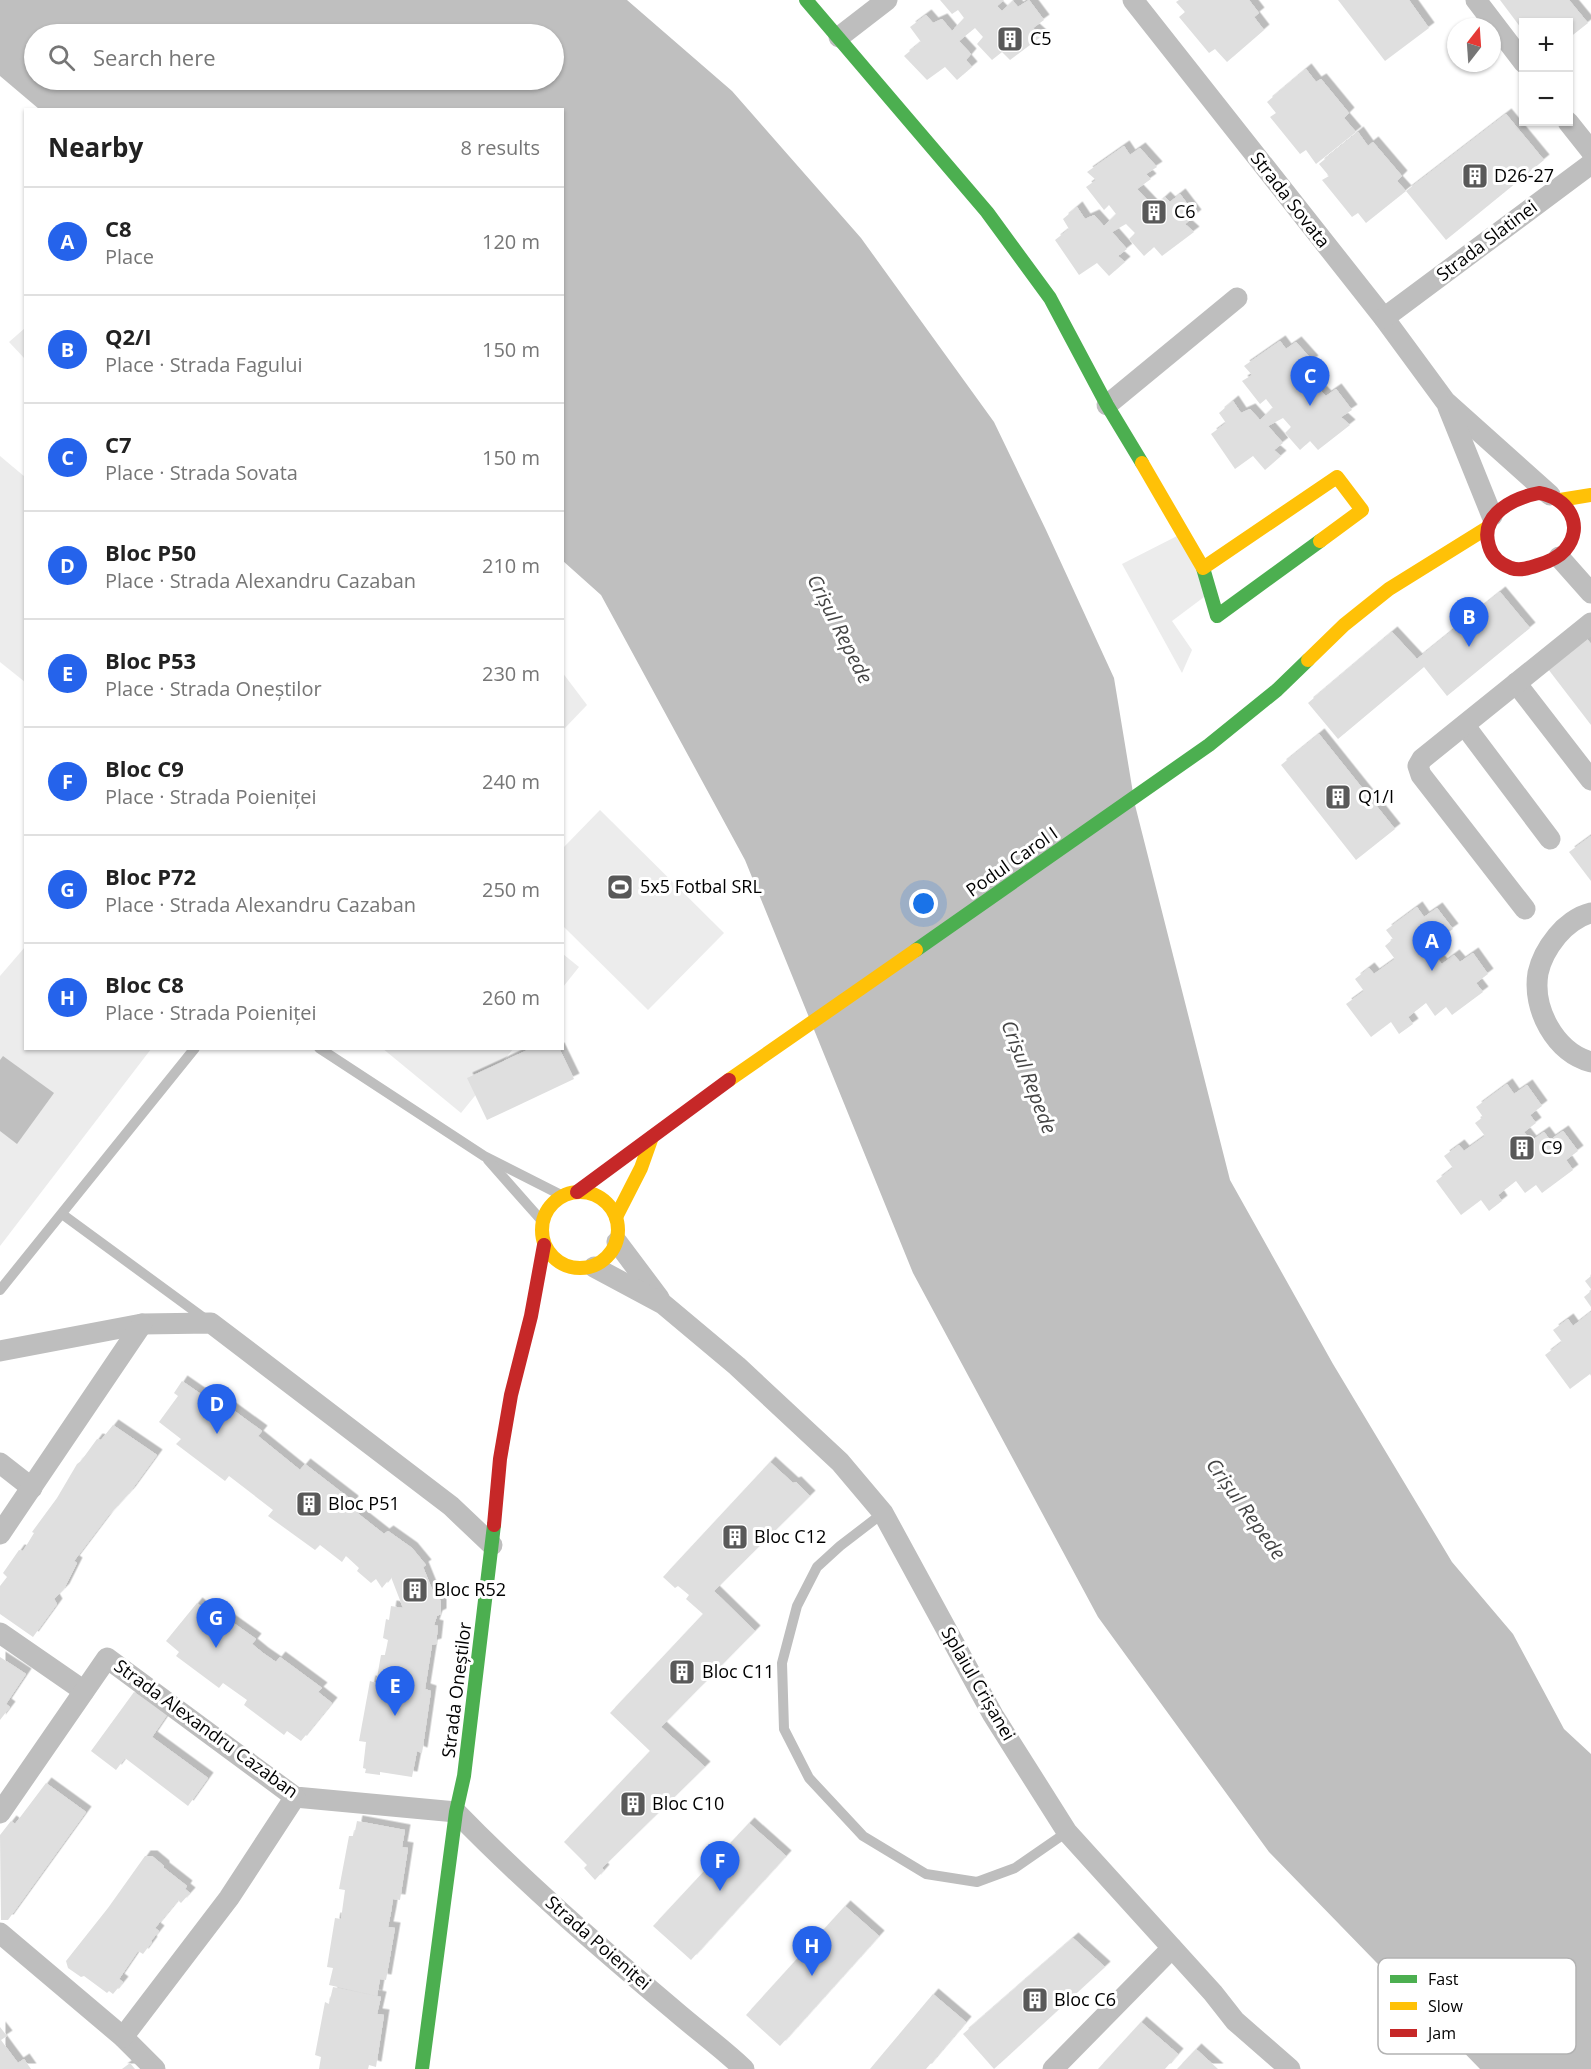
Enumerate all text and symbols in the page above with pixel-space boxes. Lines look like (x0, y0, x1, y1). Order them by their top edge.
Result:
north arrow (1447, 18, 1501, 72)
map controls (1519, 18, 1573, 126)
button: + (1519, 18, 1573, 72)
search box (24, 24, 564, 90)
building icon: C5 (995, 24, 1025, 54)
place label: C5 (1030, 26, 1052, 50)
icon: search (45, 41, 78, 74)
text: Search here (93, 42, 216, 72)
button: − (1519, 72, 1573, 126)
text: Nearby (48, 129, 143, 165)
text: 8 results (460, 134, 540, 161)
street label: Strada Sovata (1246, 147, 1336, 252)
building icon: D26-27 (1460, 161, 1490, 191)
place label: D26-27 (1494, 163, 1554, 187)
street label: Strada Slatinei (1431, 194, 1542, 286)
building icon: C6 (1139, 197, 1169, 227)
place label: C6 (1174, 199, 1196, 223)
text: C8 (105, 213, 132, 243)
text: A (61, 228, 74, 255)
text: 120 m (482, 228, 540, 255)
text: Place (105, 243, 154, 270)
text: Q2/I (105, 321, 151, 351)
text: B (61, 336, 74, 363)
text: 150 m (482, 336, 540, 363)
text: Place · Strada Fagului (105, 351, 303, 378)
pin: C (1290, 356, 1330, 406)
text: C7 (105, 429, 132, 459)
text: C (61, 444, 74, 471)
text: 150 m (482, 444, 540, 471)
text: Place · Strada Sovata (105, 459, 298, 486)
text: Bloc P50 (105, 537, 196, 567)
text: D (60, 552, 75, 579)
text: 210 m (482, 552, 540, 579)
text: Place · Strada Alexandru Cazaban (105, 567, 416, 594)
water label: Crișul Repede (801, 569, 880, 688)
pin: B (1450, 598, 1488, 647)
text: Bloc P53 (105, 645, 196, 675)
text: E (62, 660, 73, 687)
text: 230 m (482, 660, 540, 687)
text: Place · Strada Oneștilor (105, 675, 322, 702)
text: Bloc C9 (105, 753, 184, 783)
text: F (62, 768, 73, 795)
text: 240 m (482, 768, 540, 795)
building icon: Q1/I (1323, 782, 1353, 812)
text: Place · Strada Poieniței (105, 783, 317, 810)
place label: Q1/I (1358, 784, 1394, 808)
street label: Podul Carol I (961, 821, 1062, 902)
text: Bloc P72 (105, 861, 196, 891)
sports icon: 5x5 Fotbal SRL (605, 872, 635, 902)
place label: 5x5 Fotbal SRL (640, 874, 762, 898)
text: G (60, 876, 75, 903)
text: 250 m (482, 876, 540, 903)
your location (909, 889, 938, 918)
text: Place · Strada Alexandru Cazaban (105, 891, 416, 918)
pin: A (1412, 922, 1452, 971)
text: Bloc C8 (105, 969, 184, 999)
text: H (60, 984, 75, 1011)
text: 260 m (482, 984, 540, 1011)
text: Place · Strada Poieniței (105, 999, 317, 1026)
water label: Crișul Repede (995, 1016, 1063, 1137)
building icon: C9 (1507, 1133, 1537, 1163)
place label: C9 (1541, 1135, 1563, 1159)
pin: D (198, 1384, 236, 1434)
water label: Crișul Repede (1200, 1452, 1292, 1565)
building icon: Bloc P51 (294, 1489, 324, 1519)
place label: Bloc P51 (328, 1491, 400, 1515)
building icon: Bloc C12 (720, 1522, 750, 1552)
place label: Bloc C12 (754, 1524, 826, 1548)
building icon: Bloc R52 (400, 1575, 430, 1605)
place label: Bloc R52 (434, 1577, 506, 1601)
pin: G (196, 1598, 236, 1648)
street label: Strada Oneștilor (436, 1620, 476, 1759)
street label: Splaiul Crișanei (937, 1622, 1021, 1745)
street label: Strada Alexandru Cazaban (110, 1653, 303, 1803)
building icon: Bloc C11 (667, 1657, 697, 1687)
place label: Bloc C11 (702, 1659, 774, 1683)
pin: E (376, 1666, 414, 1716)
building icon: Bloc C10 (618, 1789, 648, 1819)
place label: Bloc C10 (652, 1791, 724, 1815)
pin: F (700, 1842, 740, 1891)
street label: Strada Poieniței (541, 1890, 656, 1995)
pin: H (792, 1926, 832, 1976)
legend (1378, 1958, 1576, 2054)
text: Fast (1428, 1968, 1459, 1990)
building icon: Bloc C6 (1020, 1985, 1050, 2015)
place label: Bloc C6 (1054, 1987, 1116, 2011)
text: Slow (1428, 1995, 1463, 2017)
text: Jam (1426, 2022, 1456, 2044)

